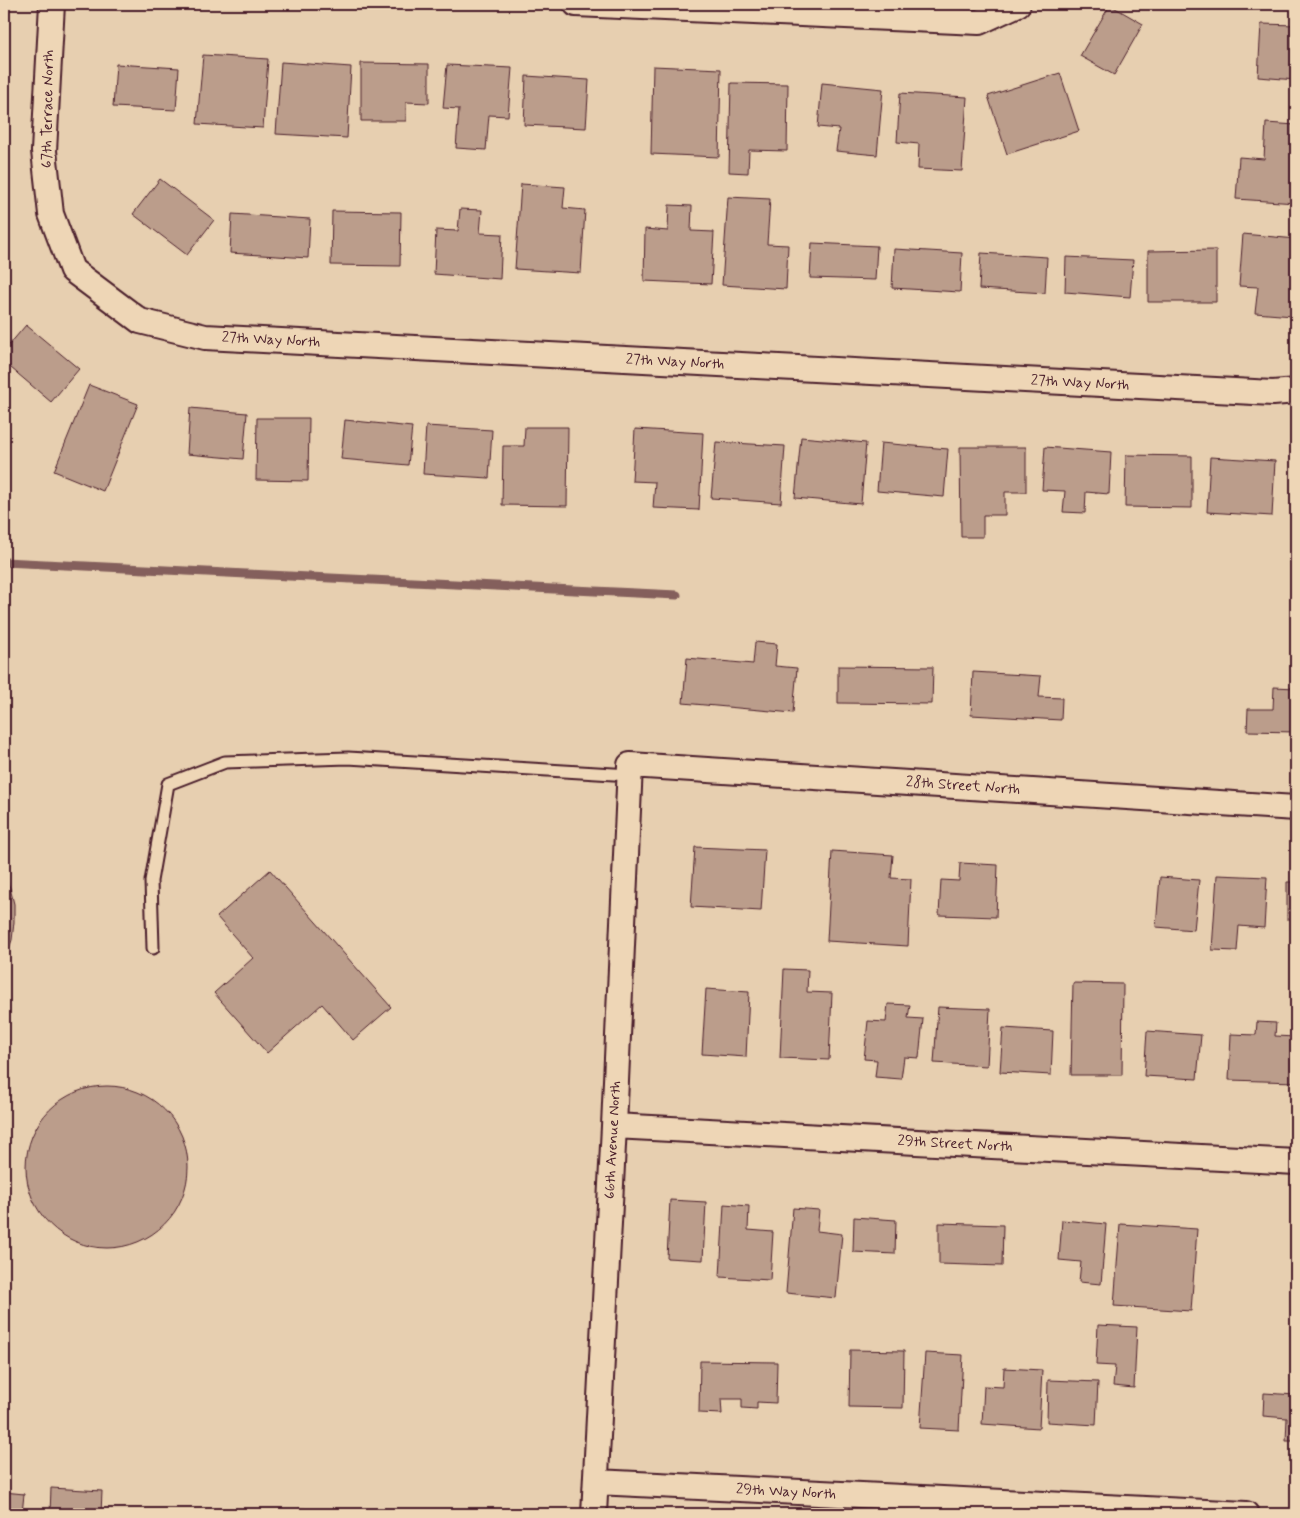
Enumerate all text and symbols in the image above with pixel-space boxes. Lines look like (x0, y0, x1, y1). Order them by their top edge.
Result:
street label: 67th Terrace North (37, 50, 59, 168)
street label: 27th Way North (221, 327, 321, 353)
street label: 27th Way North (625, 349, 725, 375)
street label: 27th Way North (1030, 370, 1130, 396)
street label: 28th Street North (905, 772, 1021, 800)
street label: 66th Avenue North (600, 1080, 626, 1200)
street label: 29th Street North (897, 1131, 1013, 1157)
street label: 29th Way North (735, 1479, 837, 1505)

